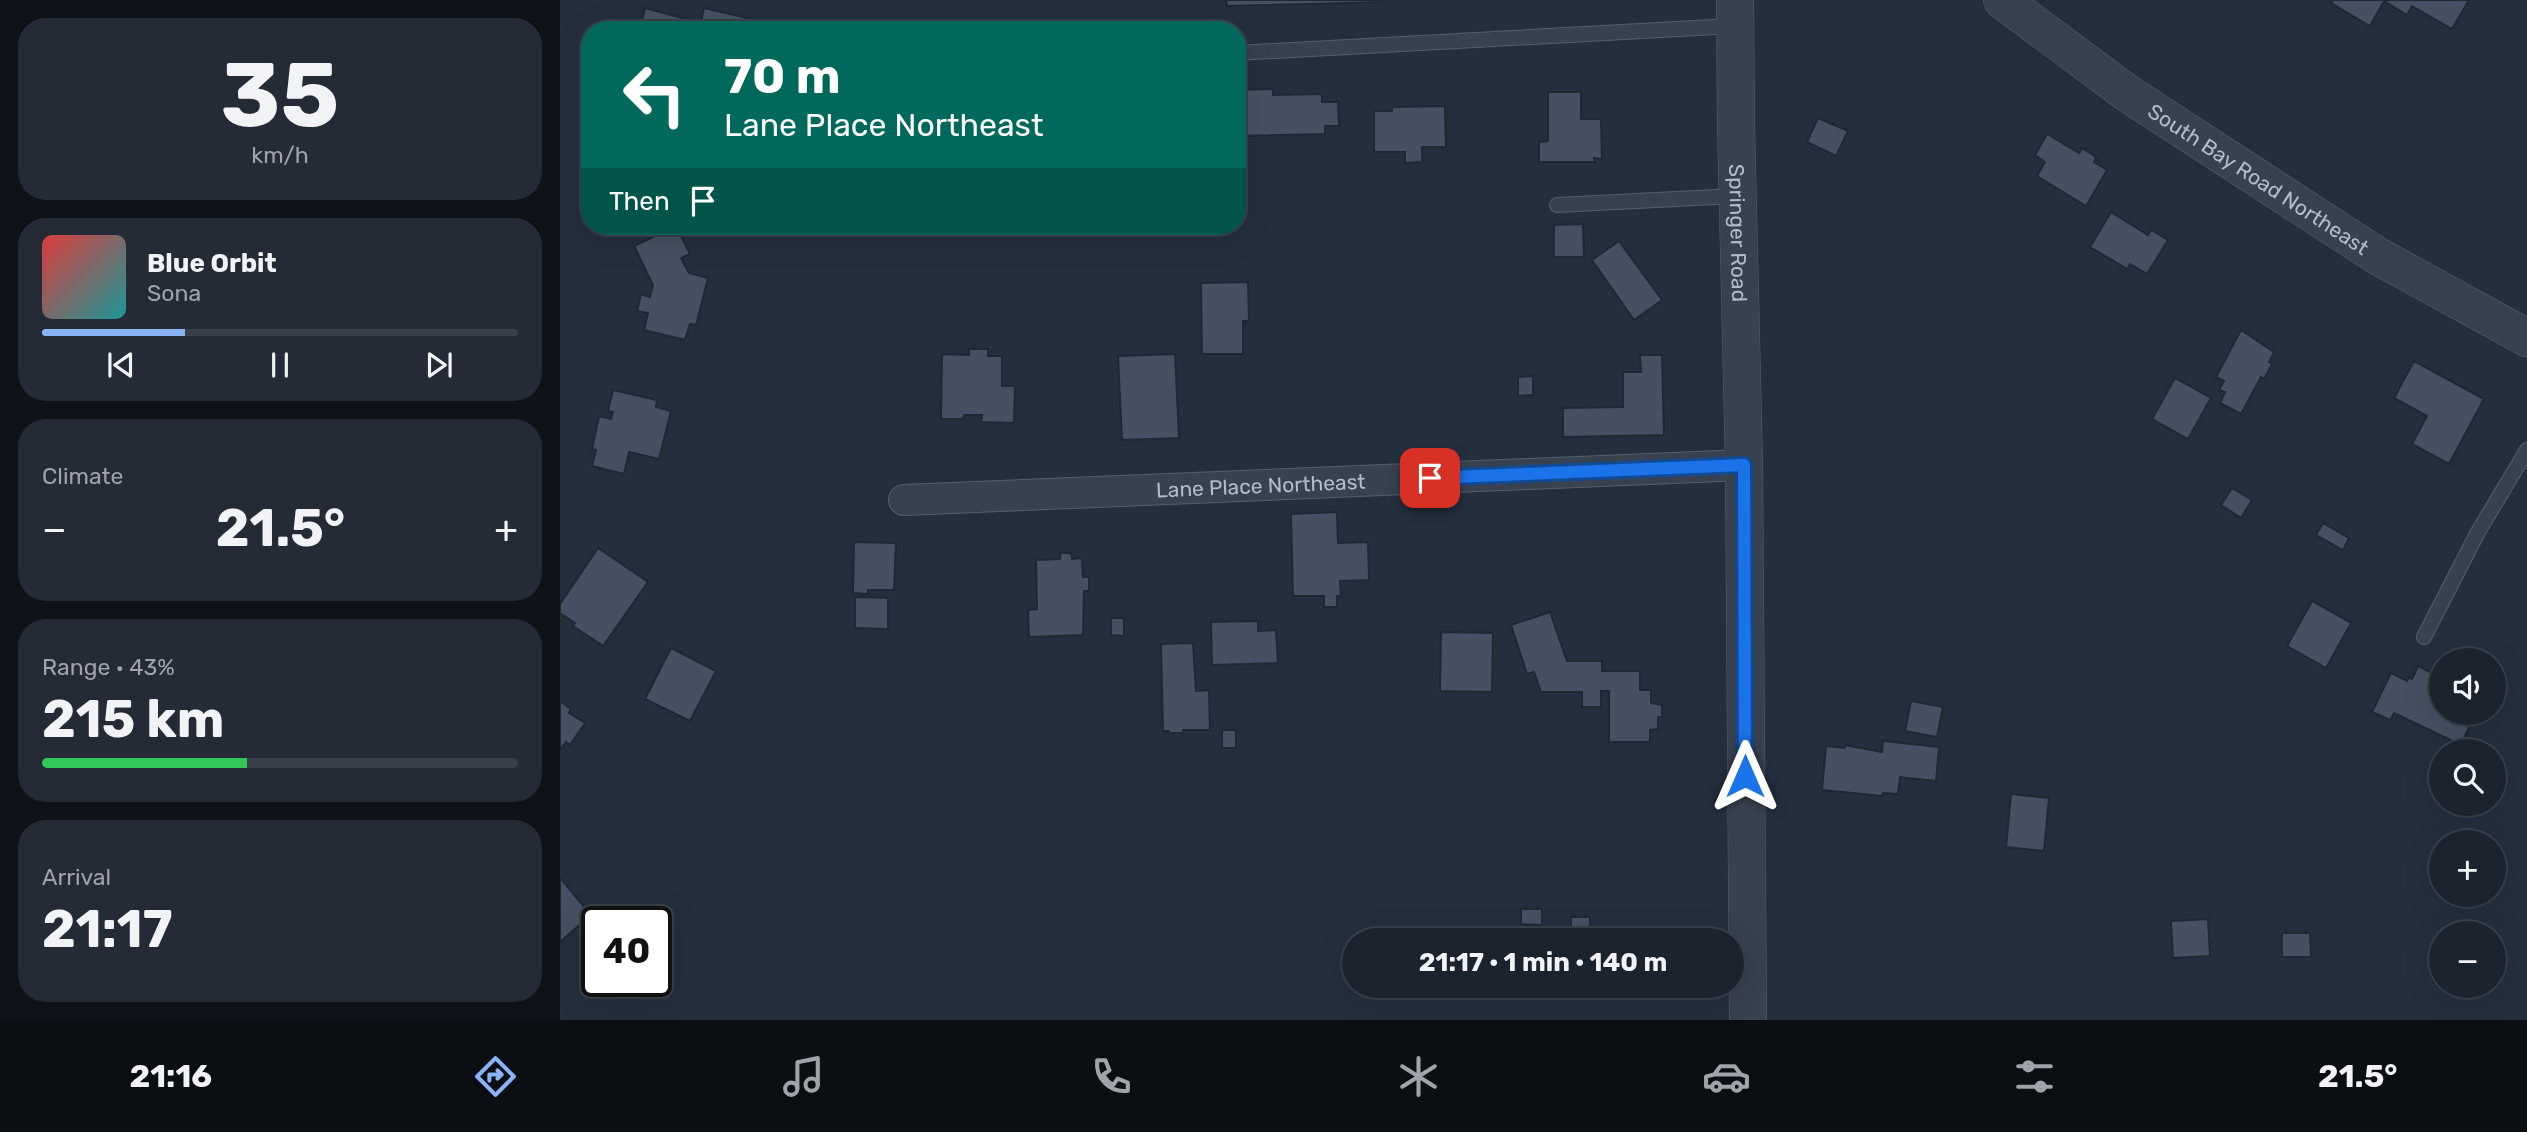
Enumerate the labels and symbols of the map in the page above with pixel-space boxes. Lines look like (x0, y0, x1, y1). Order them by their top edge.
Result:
street label: South Bay Road Northeast (2144, 98, 2374, 260)
street label: Springer Road (1724, 164, 1753, 302)
pin (1400, 448, 1460, 508)
street label: Lane Place Northeast (1155, 468, 1366, 502)
position arrow (1708, 739, 1782, 813)
speed limit sign: 40 (581, 906, 672, 997)

